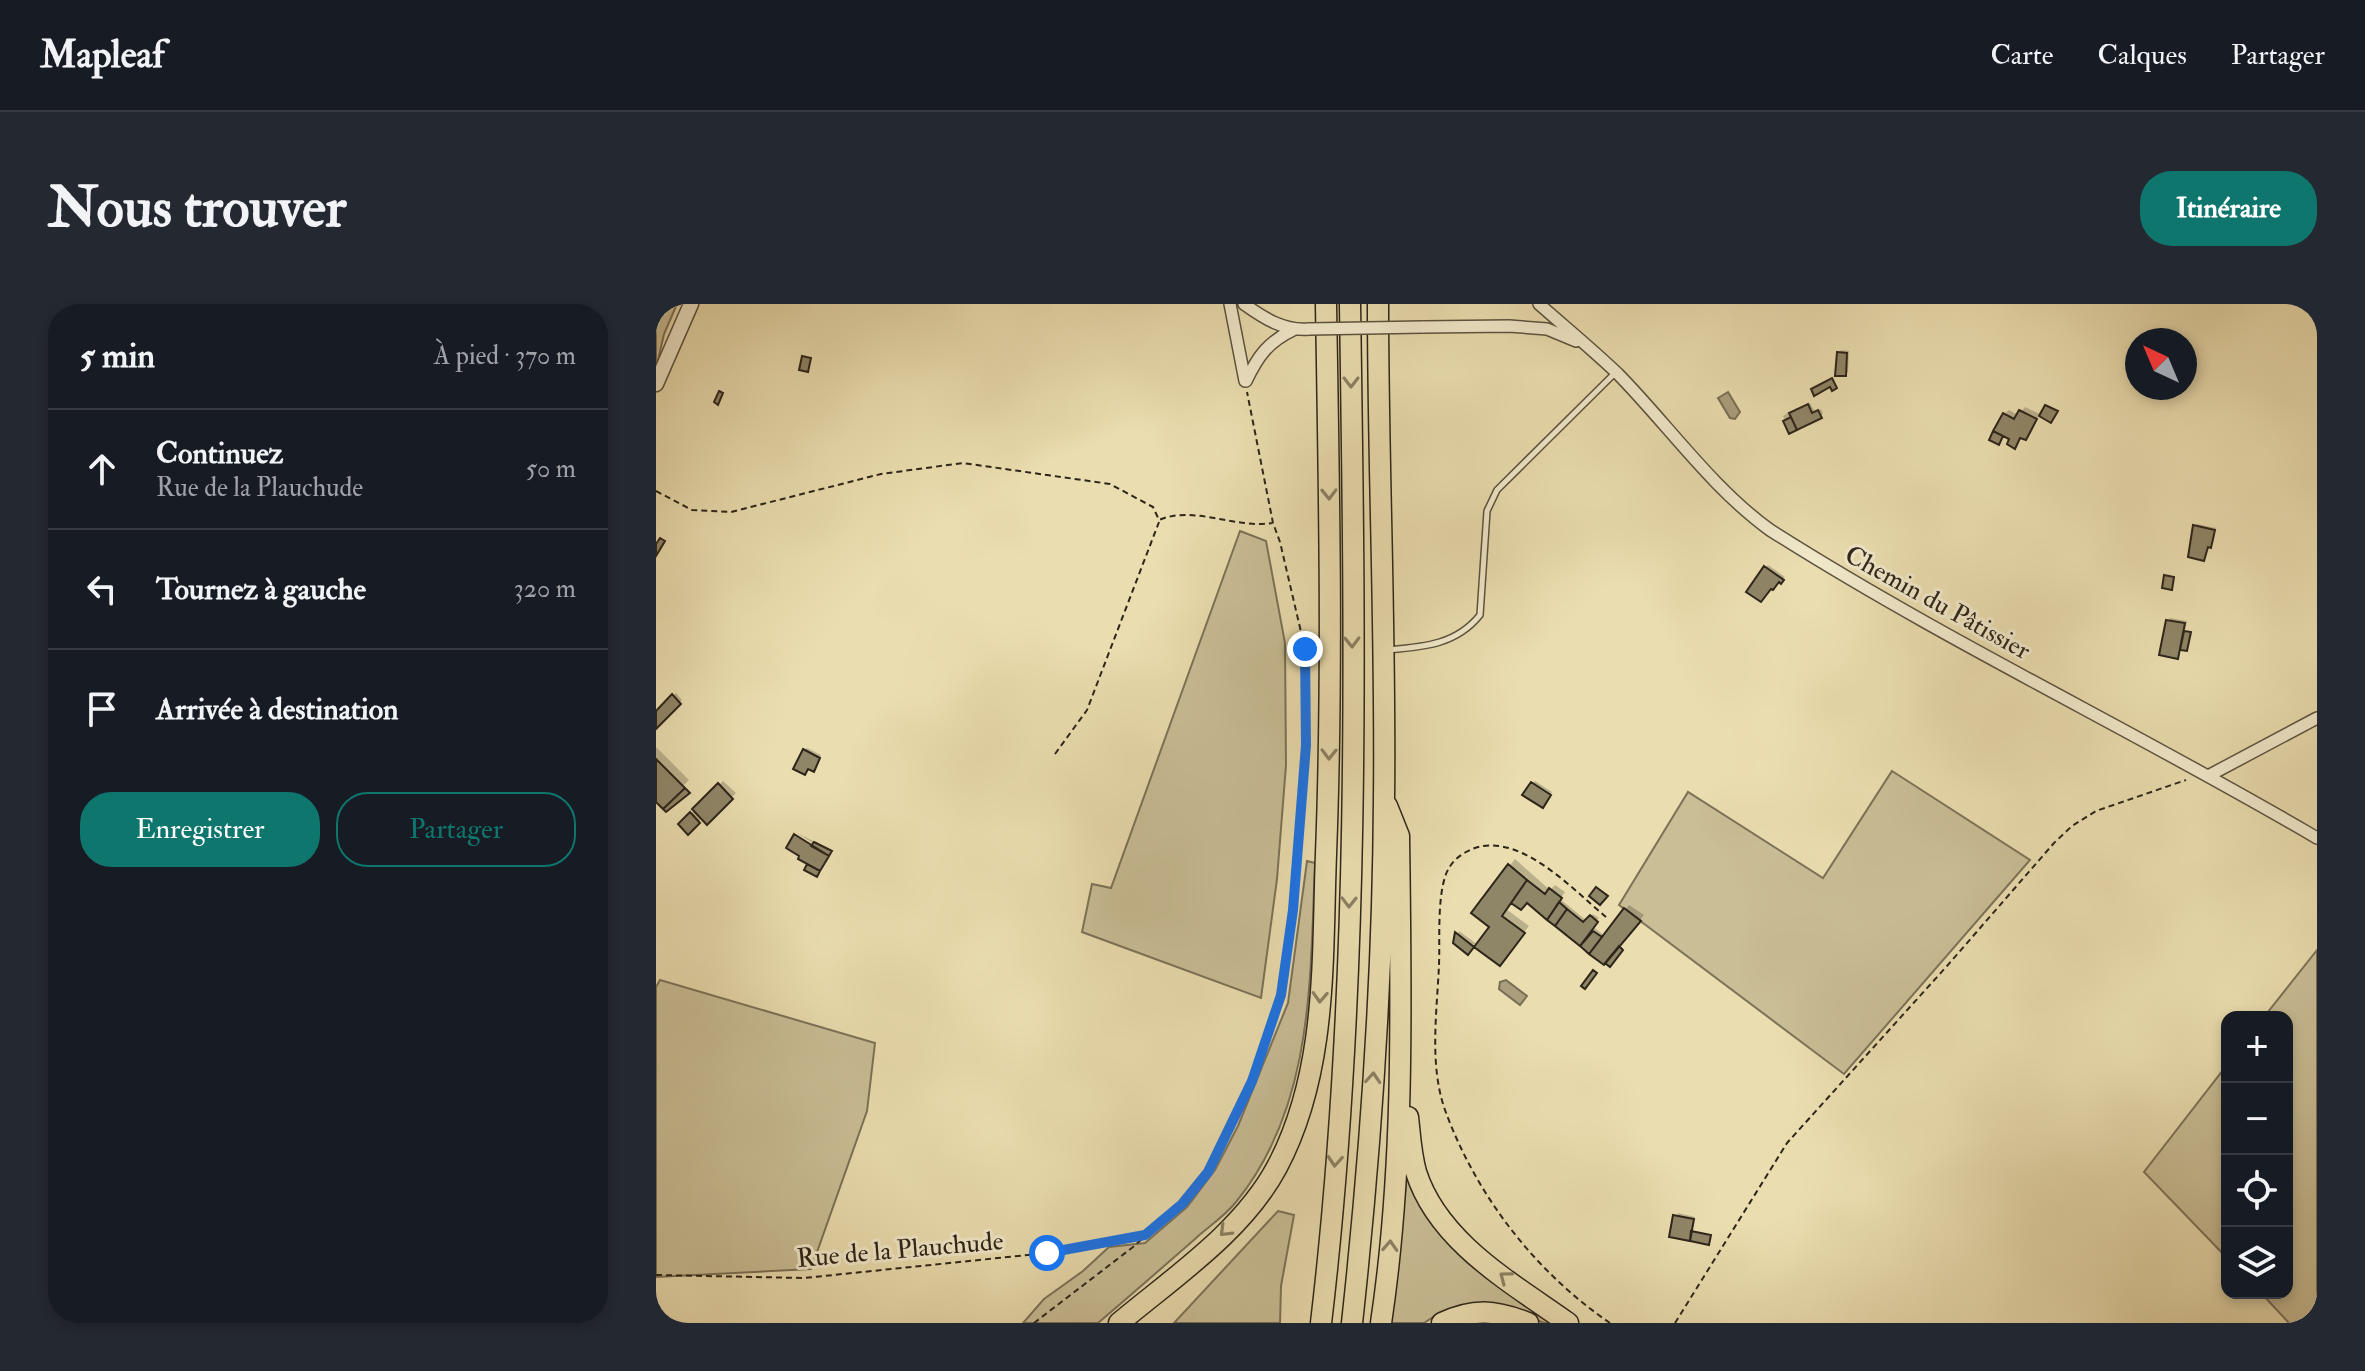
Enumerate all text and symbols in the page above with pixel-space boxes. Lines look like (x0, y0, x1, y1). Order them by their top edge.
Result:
text: Mapleaf (40, 31, 165, 79)
text: Carte (1990, 38, 2054, 73)
text: Calques (2098, 38, 2187, 73)
text: Partager (2231, 38, 2325, 73)
button: Itinéraire (2140, 171, 2317, 246)
text: Nous trouver (48, 173, 346, 244)
north arrow (2125, 328, 2197, 400)
text: 5 min (80, 335, 155, 378)
text: À pied · 370 m (434, 340, 576, 372)
one-way arrow (1342, 376, 1360, 389)
text: Continuez (156, 435, 283, 472)
icon: ahead (80, 447, 124, 491)
text: 50 m (526, 453, 576, 485)
text: Rue de la Plauchude (156, 472, 363, 504)
one-way arrow (1320, 488, 1338, 501)
street label: Chemin du Pâtissier (1839, 539, 2036, 667)
icon: left (80, 567, 124, 611)
text: Tournez à gauche (156, 571, 366, 608)
text: 320 m (514, 573, 576, 605)
route end (1287, 631, 1323, 667)
one-way arrow (1344, 636, 1361, 649)
icon: arrive (80, 687, 124, 731)
text: Arrivée à destination (156, 691, 399, 728)
one-way arrow (1320, 748, 1338, 761)
button: Enregistrer (80, 792, 320, 867)
button: Partager (336, 792, 576, 867)
one-way arrow (1341, 896, 1358, 909)
one-way arrow (1312, 991, 1329, 1004)
map controls (2221, 1011, 2293, 1299)
button: + (2221, 1011, 2293, 1083)
one-way arrow (1364, 1071, 1381, 1084)
button: − (2221, 1083, 2293, 1155)
one-way arrow (1327, 1155, 1344, 1168)
button: locate (2221, 1155, 2293, 1227)
one-way arrow (1220, 1222, 1234, 1236)
street label: Rue de la Plauchude (795, 1225, 1005, 1275)
button: layers (2221, 1227, 2293, 1299)
route start (1029, 1235, 1065, 1271)
one-way arrow (1382, 1239, 1399, 1252)
one-way arrow (1499, 1272, 1513, 1287)

